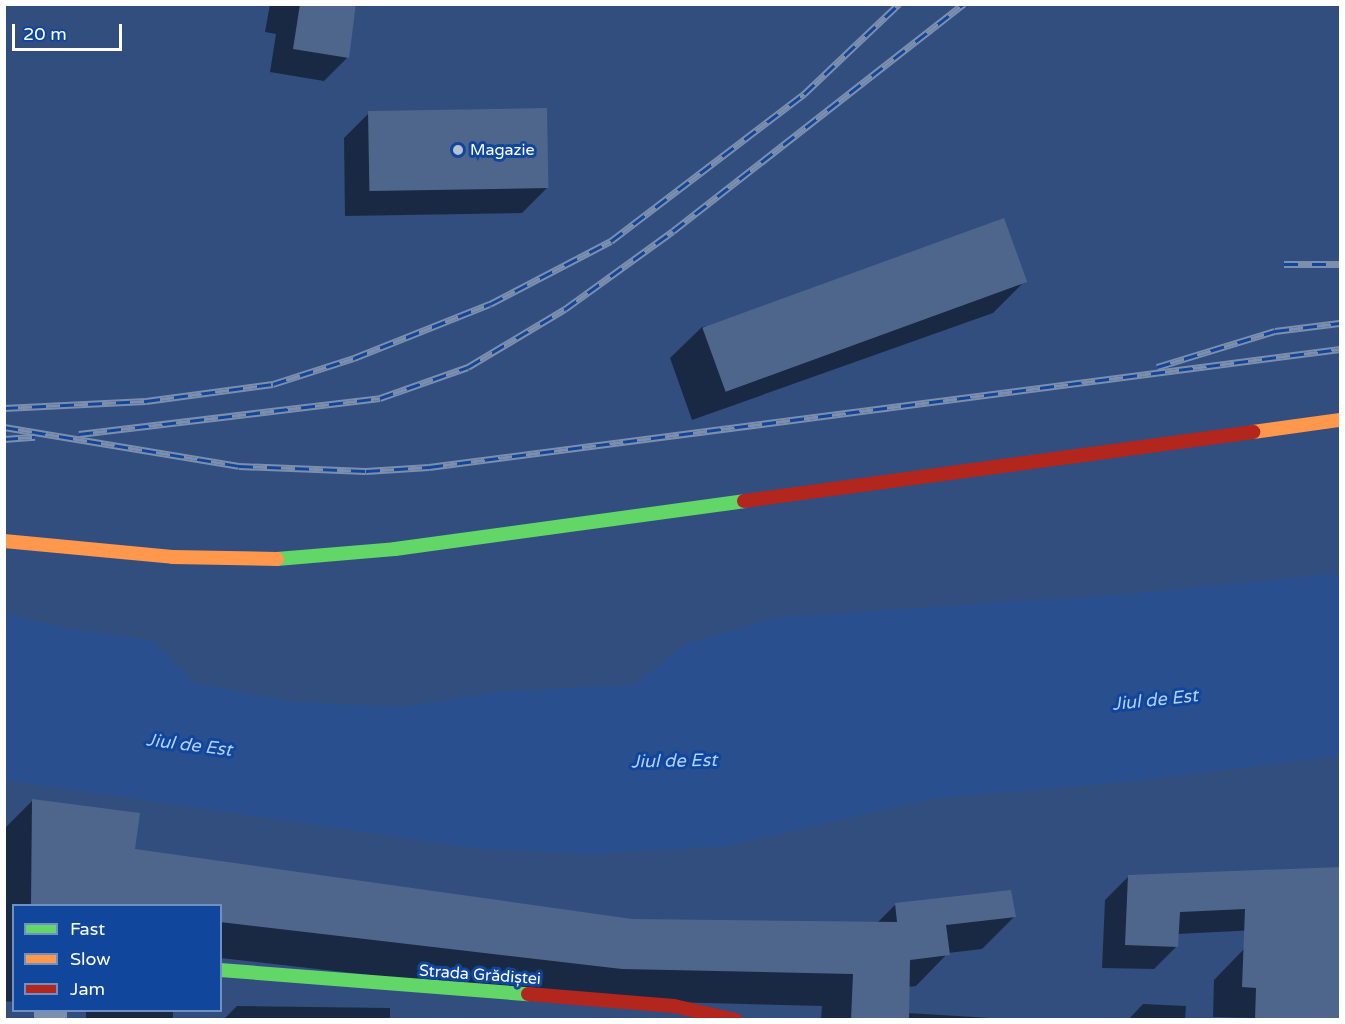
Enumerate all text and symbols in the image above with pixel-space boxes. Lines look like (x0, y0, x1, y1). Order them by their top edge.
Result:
scale bar (15, 12, 124, 50)
text: 20 m (23, 23, 67, 45)
place label: Magazie (470, 140, 535, 160)
marker: Magazie (451, 143, 465, 157)
water label: Jiul de Est (1111, 685, 1199, 715)
water label: Jiul de Est (145, 729, 233, 761)
water label: Jiul de Est (631, 749, 717, 773)
legend (12, 904, 222, 1012)
text: Fast (70, 918, 105, 940)
text: Slow (70, 948, 111, 970)
street label: Strada Grădiștei (419, 961, 541, 989)
text: Jam (70, 978, 105, 1000)

